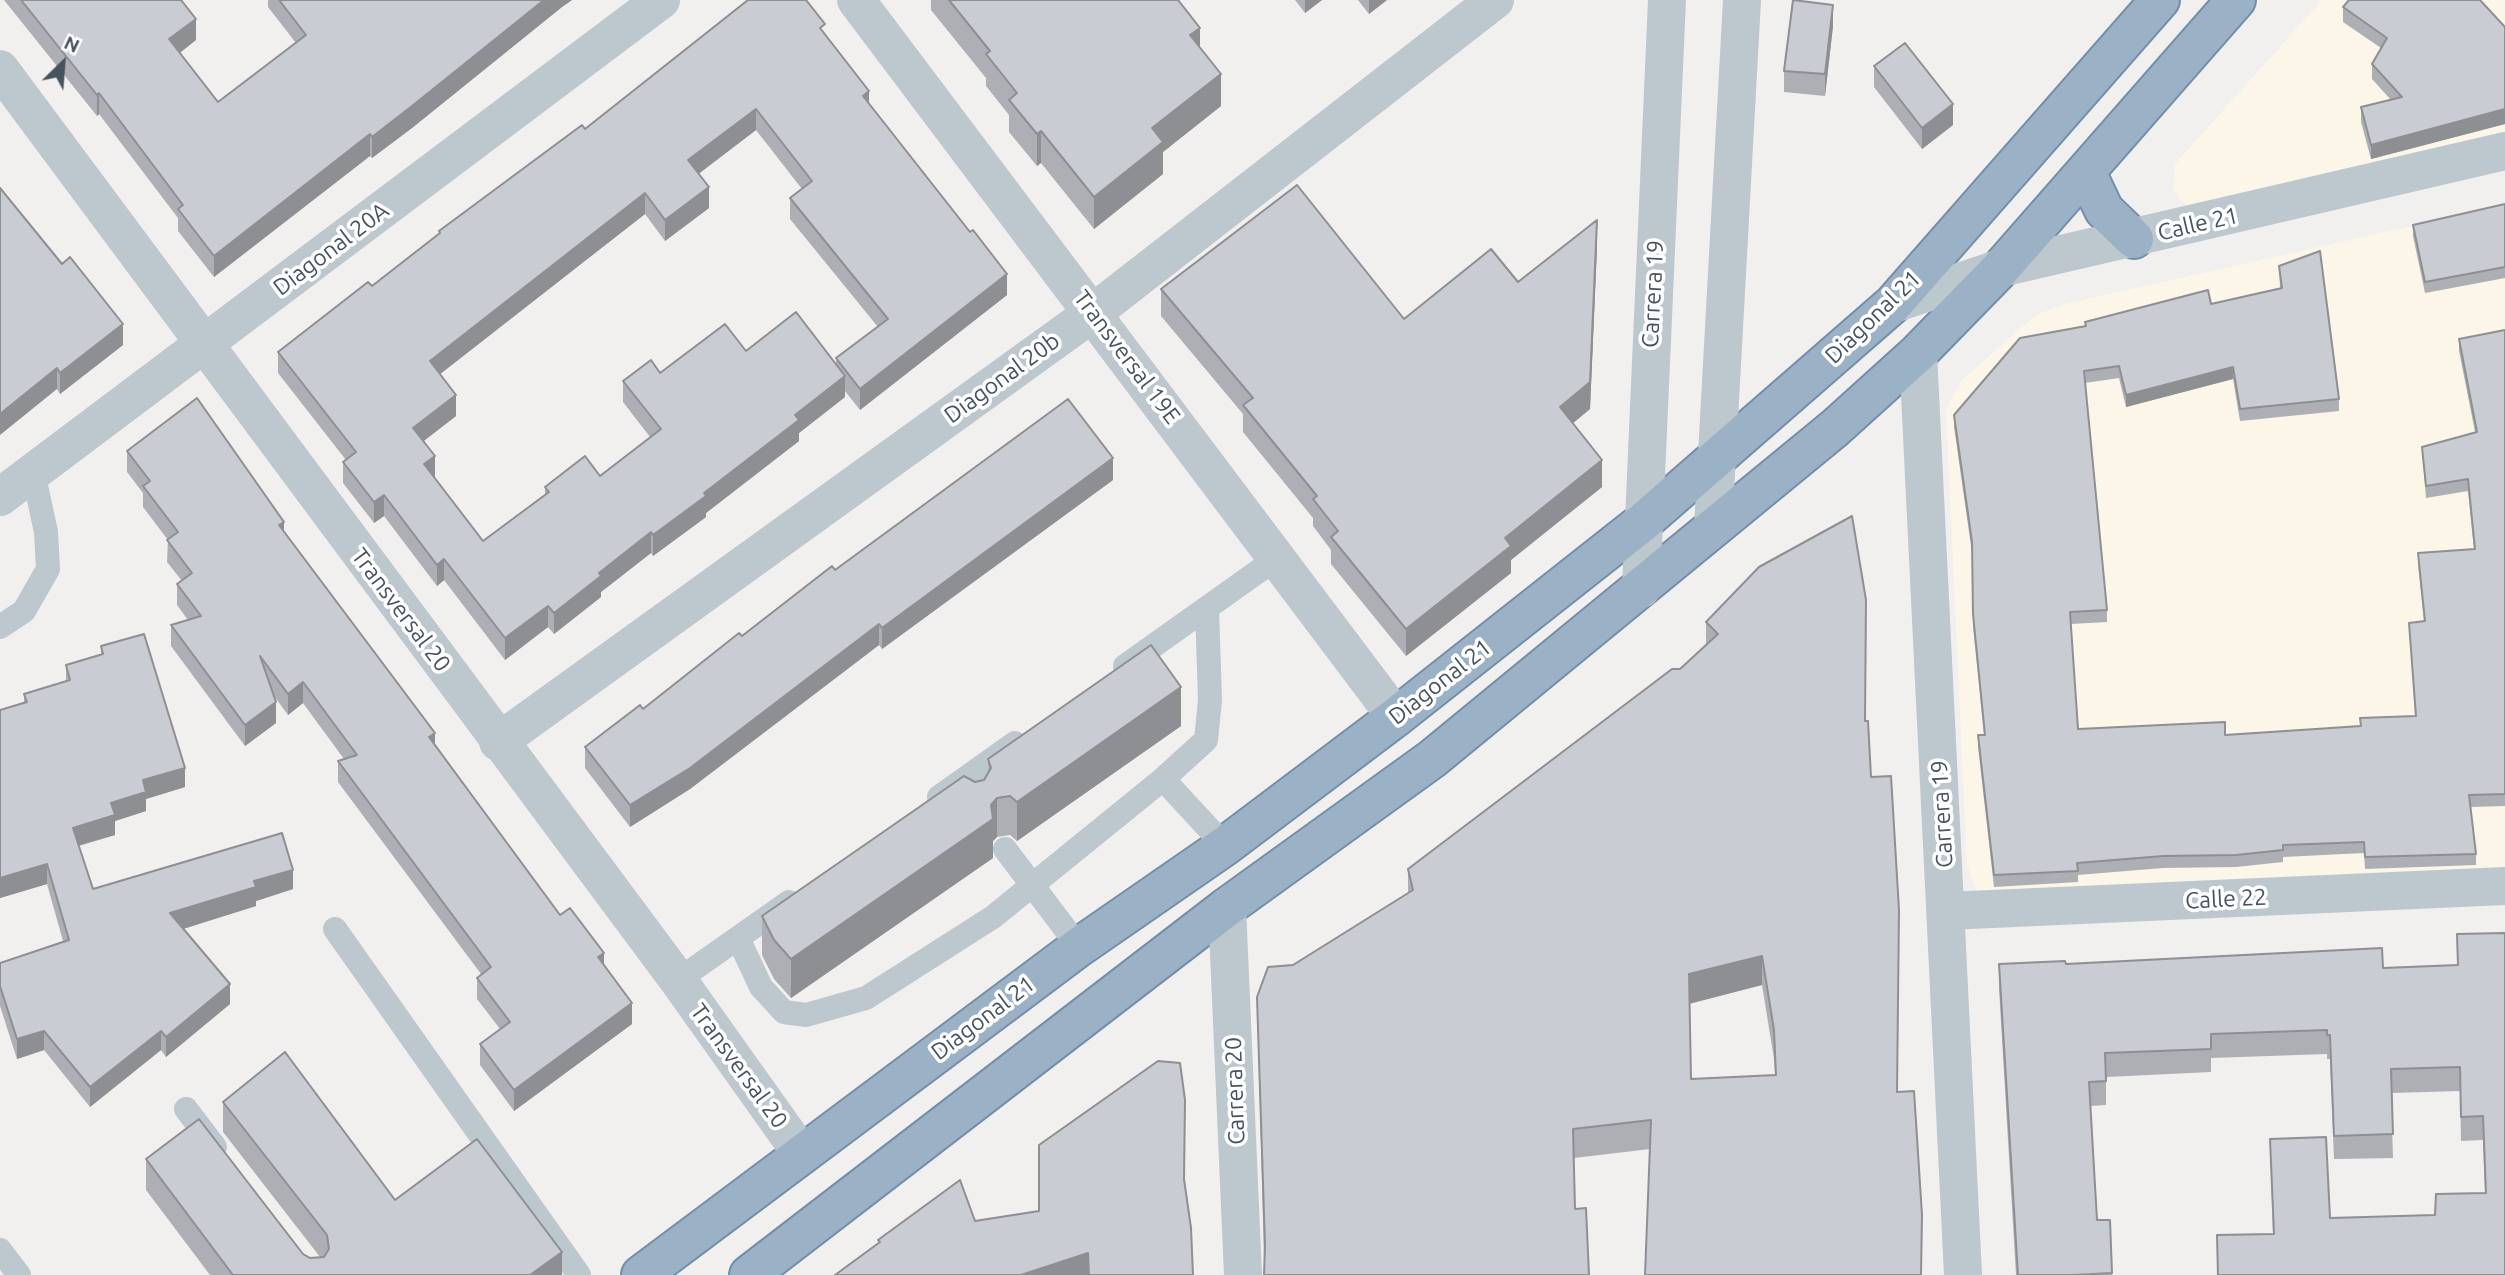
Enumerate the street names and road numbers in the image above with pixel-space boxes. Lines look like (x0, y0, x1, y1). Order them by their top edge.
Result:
street label: Diagonal 20A (268, 197, 394, 301)
street label: Calle 21 (2155, 201, 2241, 247)
street label: Carrera 19 (1636, 239, 1670, 349)
street label: Diagonal 21 (1819, 265, 1927, 369)
street label: Transversal 19E (1068, 285, 1186, 429)
street label: Diagonal 20b (939, 327, 1065, 429)
street label: Transversal 20 (346, 543, 456, 677)
street label: Diagonal 21 (1383, 633, 1497, 731)
street label: Carrera 19 (1925, 759, 1959, 869)
street label: Calle 22 (2184, 883, 2268, 915)
street label: Diagonal 21 (926, 970, 1040, 1066)
street label: Transversal 20 (685, 998, 793, 1134)
street label: Carrera 20 (1219, 1037, 1251, 1145)

